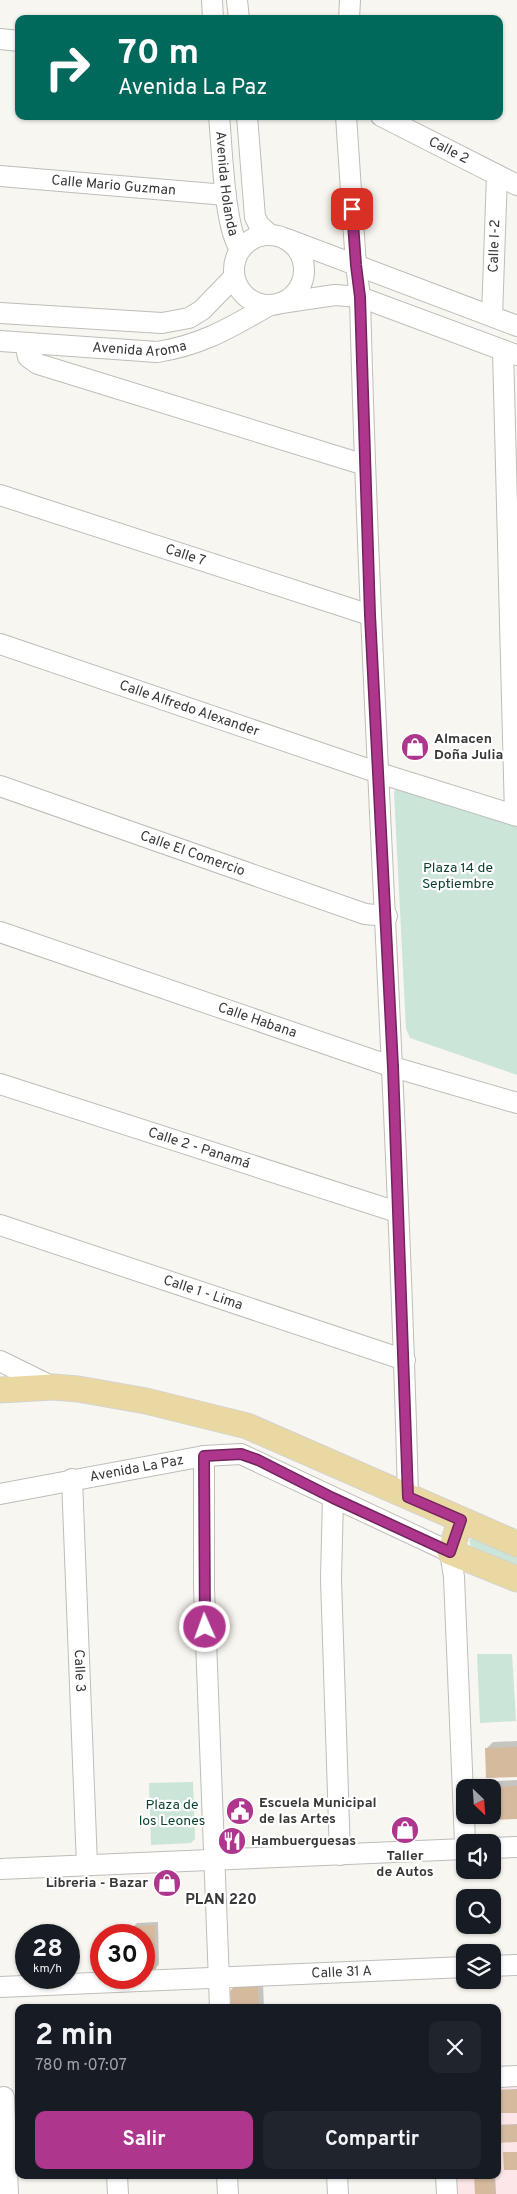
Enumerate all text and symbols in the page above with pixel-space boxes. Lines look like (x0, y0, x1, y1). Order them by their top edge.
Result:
text: 70 m (118, 32, 199, 76)
icon: right (35, 35, 100, 100)
text: Avenida La Paz (118, 75, 267, 102)
street label: Avenida Holanda (212, 130, 242, 238)
street label: Calle 2 (426, 133, 472, 168)
street label: Calle Mario Guzman (51, 172, 177, 199)
pin (331, 188, 373, 230)
icon: arrive (338, 195, 366, 223)
street label: Calle I-2 (485, 219, 504, 273)
street label: Avenida Aroma (92, 337, 189, 361)
street label: Calle 7 (163, 541, 208, 570)
street label: Calle Alfredo Alexander (117, 677, 262, 740)
place label: Almacen Doña Julia (434, 731, 503, 764)
shop icon: Almacen Doña Julia (400, 732, 430, 762)
street label: Calle El Comercio (138, 827, 247, 880)
park label: Plaza 14 de Septiembre (422, 860, 494, 893)
street label: Calle Habana (216, 999, 299, 1042)
street label: Calle 2 - Panamá (146, 1124, 252, 1173)
street label: Calle 1 - Lima (161, 1272, 245, 1314)
street label: Avenida La Paz (88, 1451, 185, 1486)
position arrow (178, 1600, 230, 1652)
street label: Calle 3 (70, 1649, 89, 1693)
north arrow (456, 1779, 501, 1824)
map controls (456, 1779, 501, 1989)
place label: Escuela Municipal de las Artes (259, 1795, 377, 1828)
public building icon: Escuela Municipal de las Artes (225, 1796, 255, 1826)
park label: Plaza de los Leones (139, 1797, 205, 1830)
shop icon: Taller de Autos (390, 1815, 420, 1845)
restaurant icon: Hambuerguesas (217, 1826, 247, 1856)
place label: Hambuerguesas (251, 1833, 356, 1850)
button: sound (456, 1834, 501, 1879)
place label: Taller de Autos (376, 1848, 434, 1881)
shop icon: Libreria - Bazar (152, 1868, 182, 1898)
place label: Libreria - Bazar (46, 1875, 148, 1892)
button: search (456, 1889, 501, 1934)
district label: PLAN 220 (185, 1891, 257, 1910)
speed limit sign: 30 (90, 1924, 155, 1989)
text: 28 (32, 1934, 63, 1966)
button: layers (456, 1944, 501, 1989)
text: km/h (33, 1961, 62, 1977)
street label: Calle 31 A (311, 1963, 372, 1982)
text: 2 min (35, 2018, 113, 2055)
button: close (429, 2021, 481, 2073)
text: 780 m · 07:07 (35, 2056, 127, 2076)
button: Salir (35, 2111, 253, 2169)
button: Compartir (263, 2111, 481, 2169)

